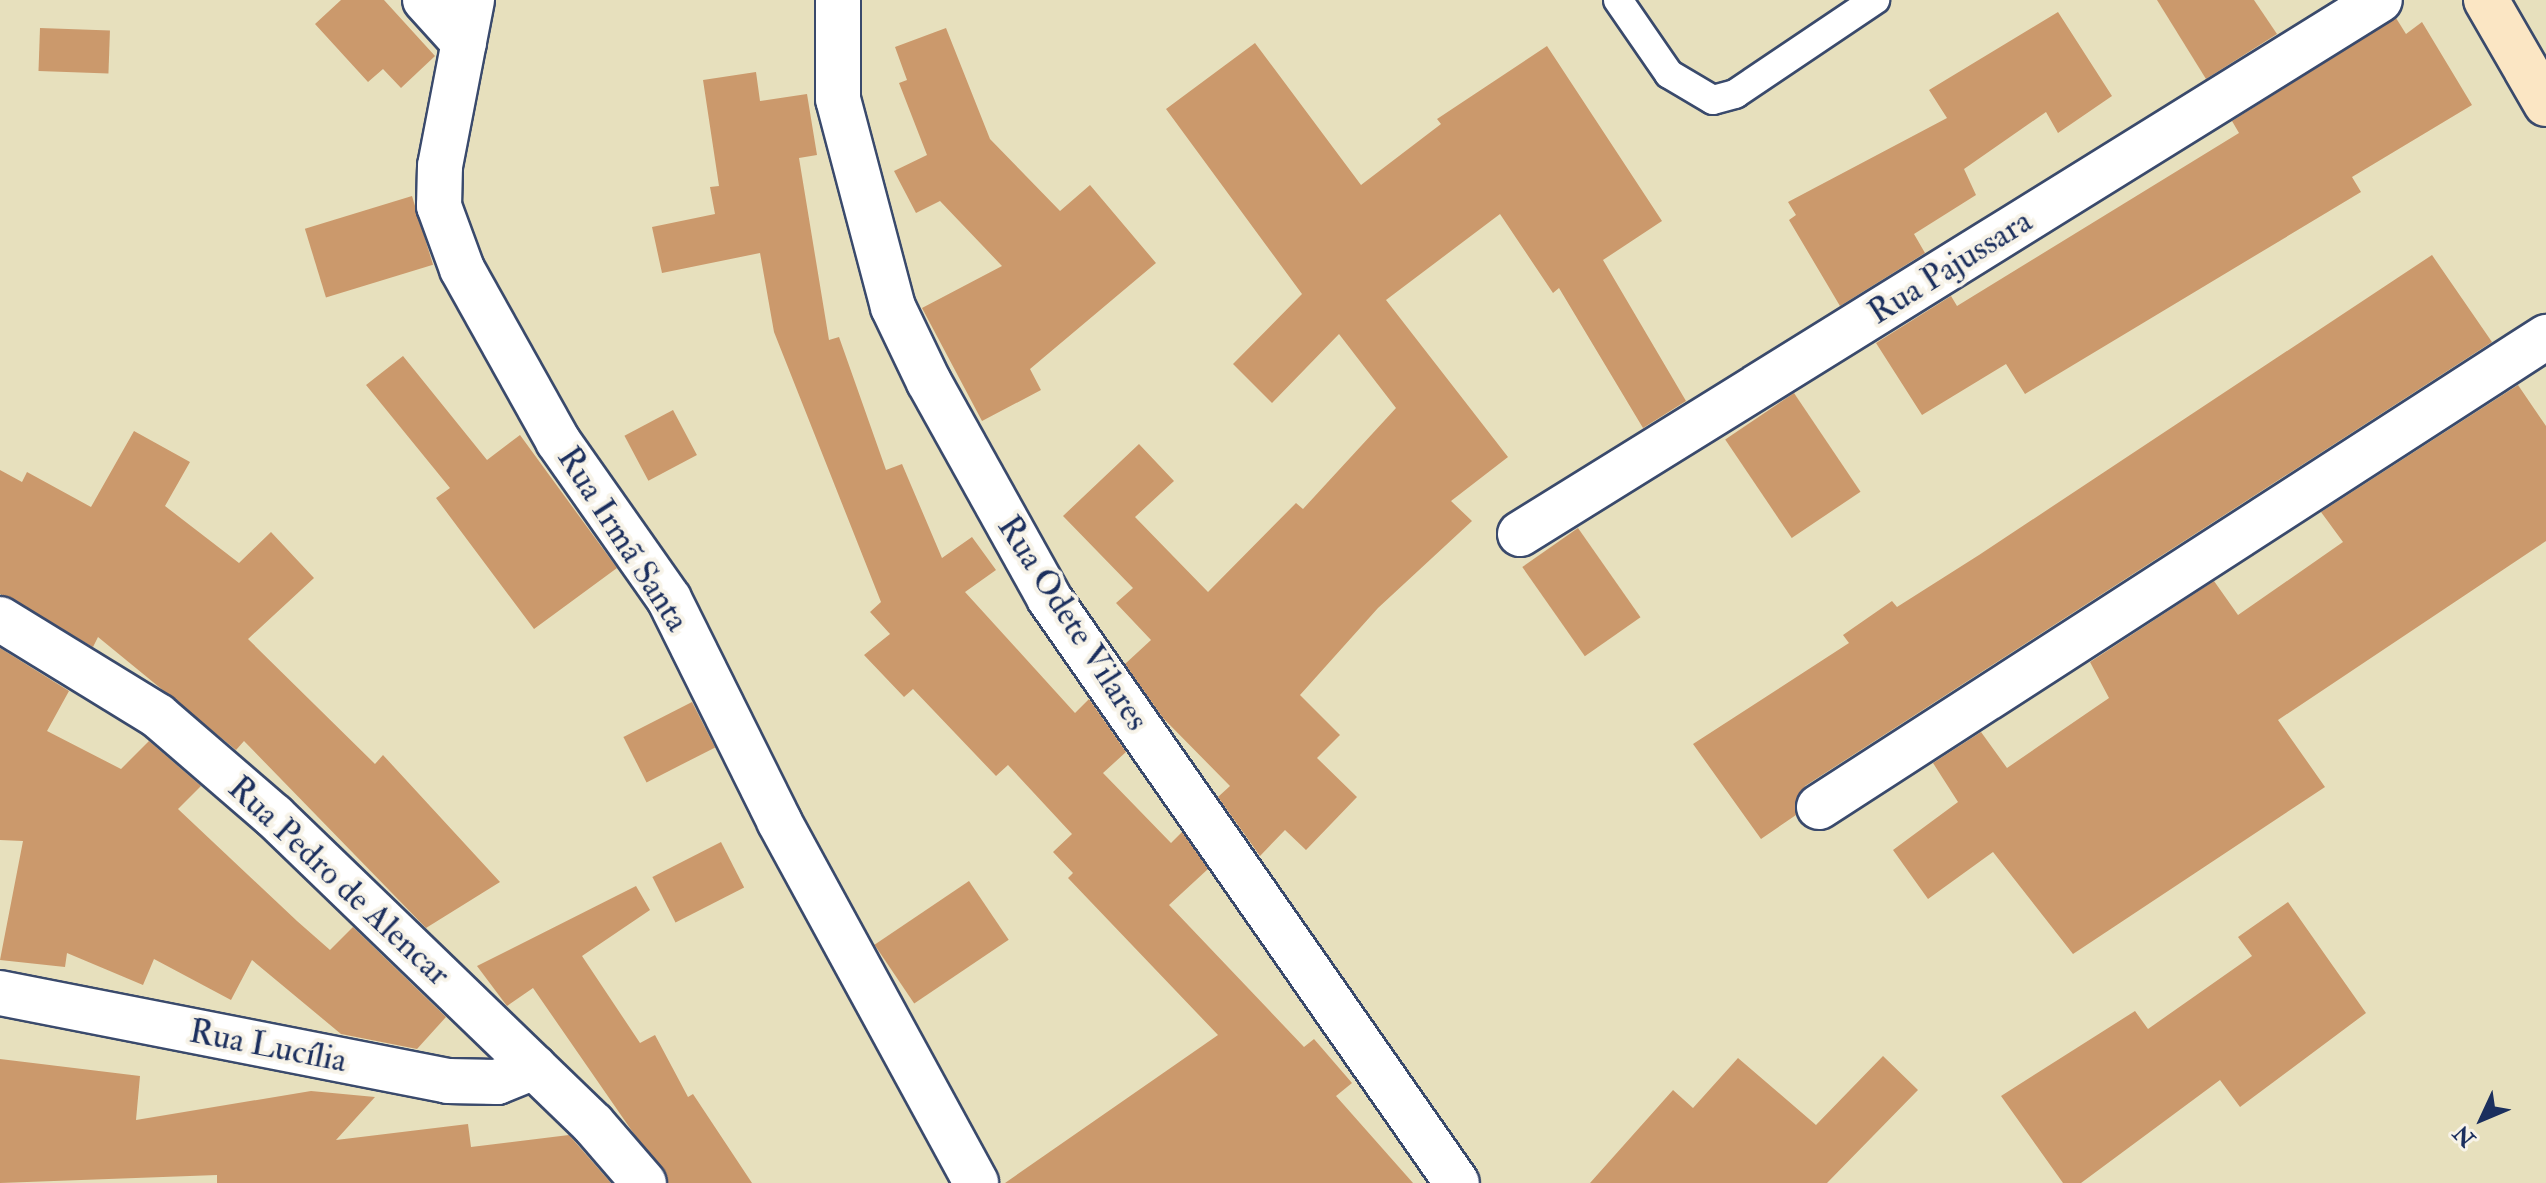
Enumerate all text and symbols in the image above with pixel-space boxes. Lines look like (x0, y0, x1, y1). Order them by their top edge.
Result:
street label: Rua Pajussara (1861, 201, 2039, 333)
street label: Rua Irmã Santa (548, 439, 698, 639)
street label: Rua Odete Vilares (988, 508, 1158, 738)
street label: Rua Pedro de Alencar (219, 768, 459, 994)
street label: Rua Lucília (186, 1011, 350, 1081)
north arrow (2442, 1079, 2522, 1159)
text: N (2448, 1119, 2482, 1152)

